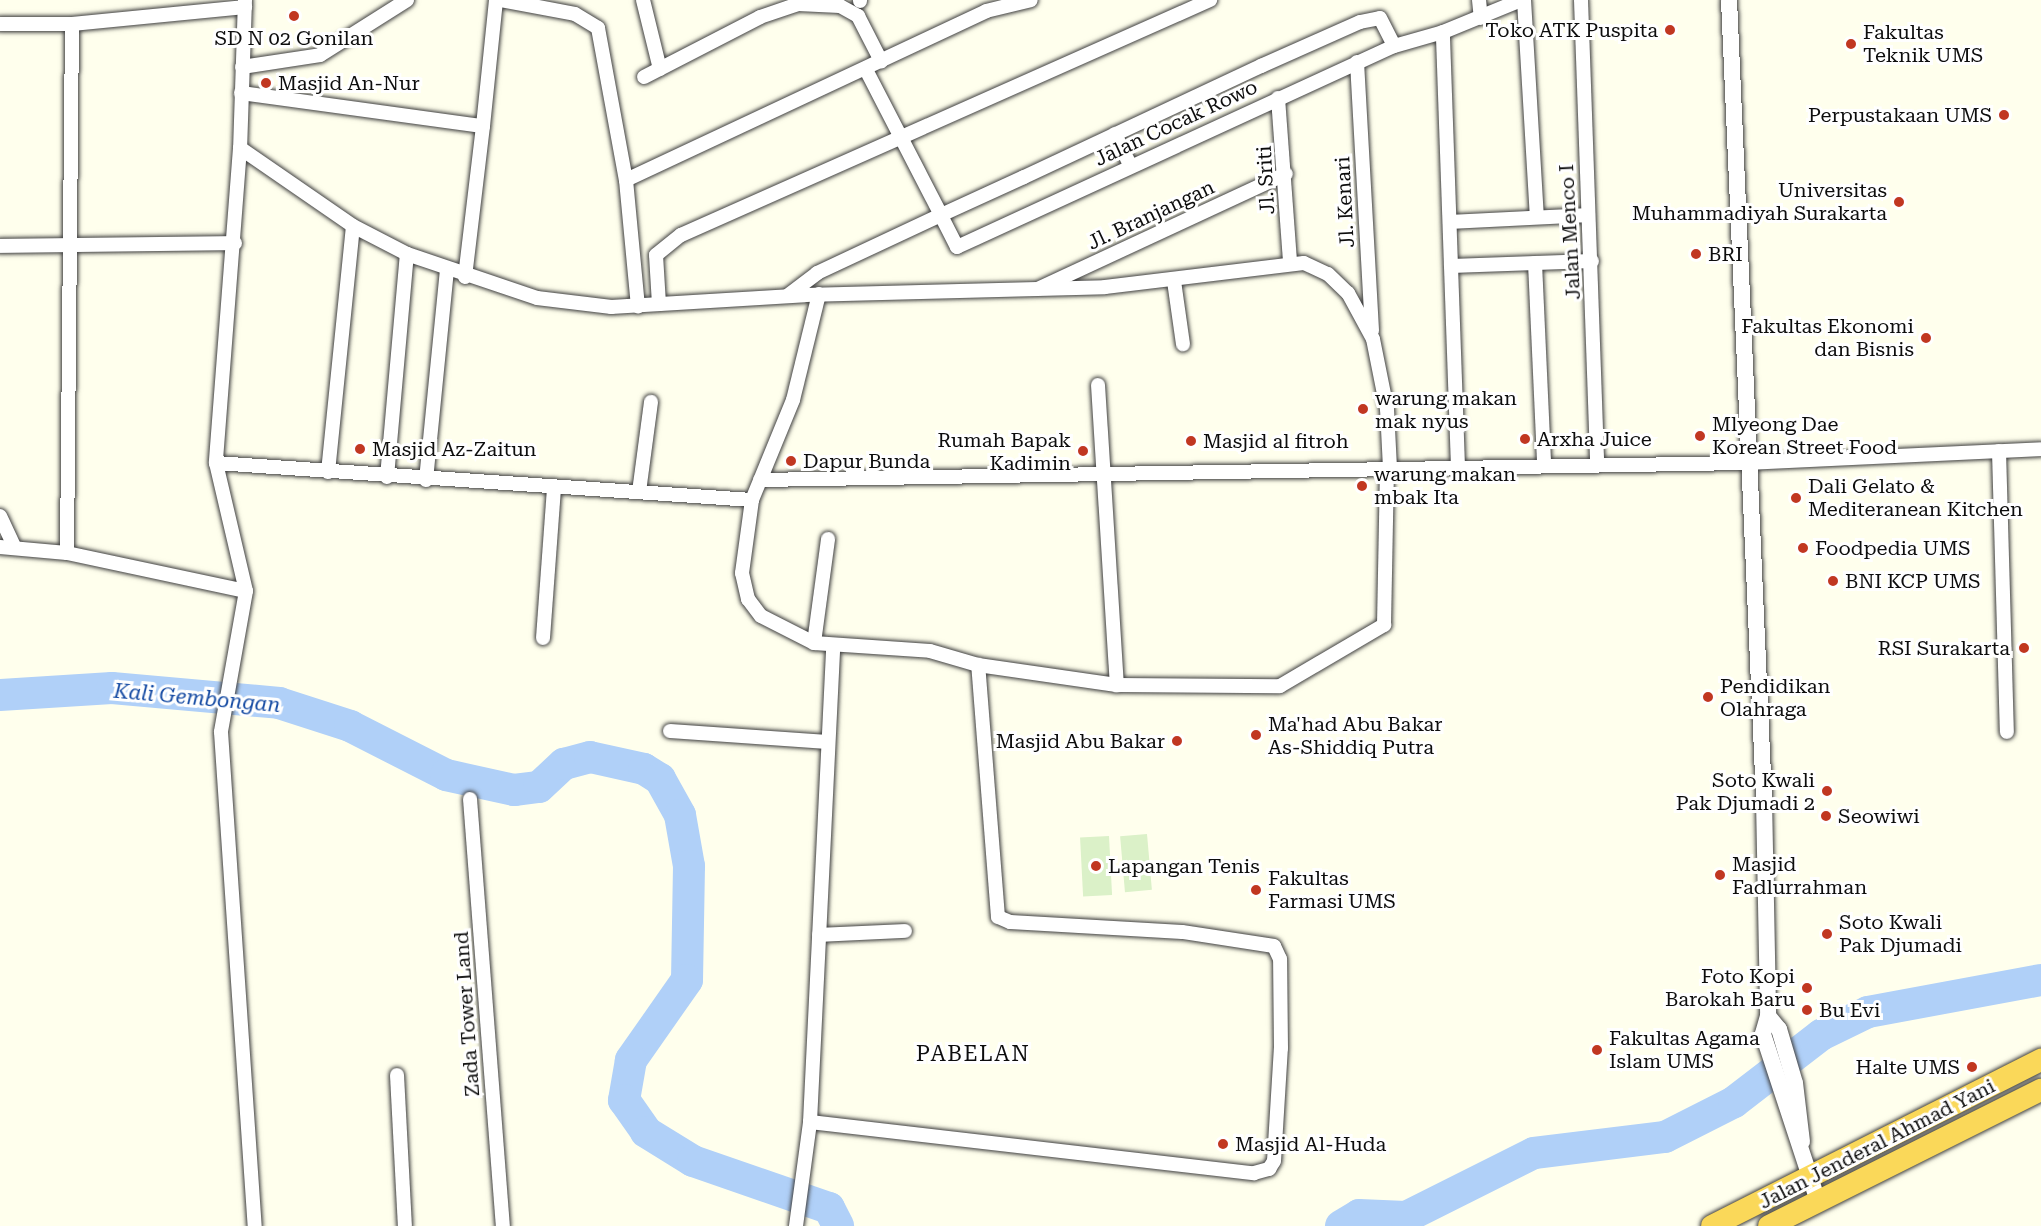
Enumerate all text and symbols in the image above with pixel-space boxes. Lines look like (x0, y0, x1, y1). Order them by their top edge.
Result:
marker: SD N 02 Gonilan (287, 9, 301, 23)
place label: Toko ATK Puspita (1485, 18, 1658, 42)
place label: Fakultas Teknik UMS (1863, 20, 1983, 67)
marker: Toko ATK Puspita (1663, 23, 1677, 37)
place label: SD N 02 Gonilan (215, 26, 373, 50)
marker: Fakultas Teknik UMS (1844, 37, 1858, 51)
place label: Masjid An-Nur (278, 71, 420, 95)
street label: Jalan Cocak Rowo (1091, 75, 1261, 171)
marker: Masjid An-Nur (259, 76, 273, 90)
place label: Perpustakaan UMS (1808, 103, 1992, 127)
marker: Perpustakaan UMS (1997, 108, 2011, 122)
street label: Jl. Sriti (1252, 145, 1280, 215)
street label: Jl. Kenari (1331, 156, 1359, 248)
street label: Jalan Menco I (1554, 164, 1586, 300)
street label: Jl. Branjangan (1084, 175, 1218, 255)
place label: Universitas Muhammadiyah Surakarta (1632, 178, 1887, 225)
marker: Universitas Muhammadiyah Surakarta (1892, 195, 1906, 209)
place label: BRI (1708, 242, 1743, 266)
marker: BRI (1689, 247, 1703, 261)
place label: Fakultas Ekonomi dan Bisnis (1741, 314, 1914, 361)
marker: Fakultas Ekonomi dan Bisnis (1919, 331, 1933, 345)
place label: warung makan mak nyus (1375, 386, 1517, 433)
marker: warung makan mak nyus (1356, 402, 1370, 416)
place label: Mlyeong Dae Korean Street Food (1712, 412, 1897, 459)
place label: Arxha Juice (1537, 427, 1652, 451)
place label: Rumah Bapak Kadimin (937, 428, 1071, 475)
place label: Masjid al fitroh (1203, 429, 1349, 453)
marker: Mlyeong Dae Korean Street Food (1693, 429, 1707, 443)
marker: Arxha Juice (1518, 432, 1532, 446)
marker: Masjid al fitroh (1184, 434, 1198, 448)
place label: Masjid Az-Zaitun (372, 437, 537, 461)
marker: Masjid Az-Zaitun (353, 442, 367, 456)
marker: Rumah Bapak Kadimin (1076, 444, 1090, 458)
place label: Dapur Bunda (803, 449, 930, 473)
marker: Dapur Bunda (784, 454, 798, 468)
place label: warung makan mbak Ita (1374, 462, 1516, 509)
place label: Dali Gelato & Mediteranean Kitchen (1808, 474, 2023, 521)
marker: warung makan mbak Ita (1355, 479, 1369, 493)
marker: Dali Gelato & Mediteranean Kitchen (1789, 491, 1803, 505)
place label: Foodpedia UMS (1815, 536, 1970, 560)
marker: Foodpedia UMS (1796, 541, 1810, 555)
place label: BNI KCP UMS (1845, 569, 1981, 593)
marker: BNI KCP UMS (1826, 574, 1840, 588)
place label: RSI Surakarta (1878, 636, 2010, 660)
marker: RSI Surakarta (2015, 639, 2033, 657)
place label: Pendidikan Olahraga (1720, 674, 1830, 721)
water label: Kali Gembongan (113, 678, 281, 718)
marker: Pendidikan Olahraga (1701, 690, 1715, 704)
place label: Ma'had Abu Bakar As-Shiddiq Putra (1268, 712, 1442, 759)
marker: Ma'had Abu Bakar As-Shiddiq Putra (1249, 728, 1263, 742)
place label: Masjid Abu Bakar (996, 729, 1165, 753)
marker: Masjid Abu Bakar (1170, 734, 1184, 748)
place label: Soto Kwali Pak Djumadi 2 (1676, 768, 1815, 815)
marker: Soto Kwali Pak Djumadi 2 (1820, 784, 1834, 798)
place label: Seowiwi (1838, 804, 1920, 828)
marker: Seowiwi (1819, 809, 1833, 823)
place label: Masjid Fadlurrahman (1732, 852, 1867, 899)
place label: Lapangan Tenis (1108, 854, 1260, 878)
marker: Lapangan Tenis (1089, 859, 1103, 873)
place label: Fakultas Farmasi UMS (1268, 867, 1396, 914)
marker: Masjid Fadlurrahman (1713, 868, 1727, 882)
marker: Fakultas Farmasi UMS (1249, 883, 1263, 897)
place label: Soto Kwali Pak Djumadi (1839, 910, 1962, 957)
marker: Soto Kwali Pak Djumadi (1820, 927, 1834, 941)
street label: Zada Tower Land (449, 931, 485, 1097)
place label: Foto Kopi Barokah Baru (1665, 964, 1795, 1011)
marker: Foto Kopi Barokah Baru (1800, 981, 1814, 995)
place label: Bu Evi (1819, 998, 1880, 1022)
marker: Bu Evi (1800, 1003, 1814, 1017)
place label: Fakultas Agama Islam UMS (1609, 1026, 1760, 1073)
district label: PABELAN (916, 1041, 1030, 1067)
marker: Fakultas Agama Islam UMS (1590, 1043, 1604, 1057)
place label: Halte UMS (1856, 1055, 1960, 1079)
marker: Halte UMS (1965, 1060, 1979, 1074)
street label: Jalan Jenderal Ahmad Yani (1755, 1074, 1999, 1214)
place label: Masjid Al-Huda (1235, 1132, 1386, 1156)
marker: Masjid Al-Huda (1216, 1137, 1230, 1151)

